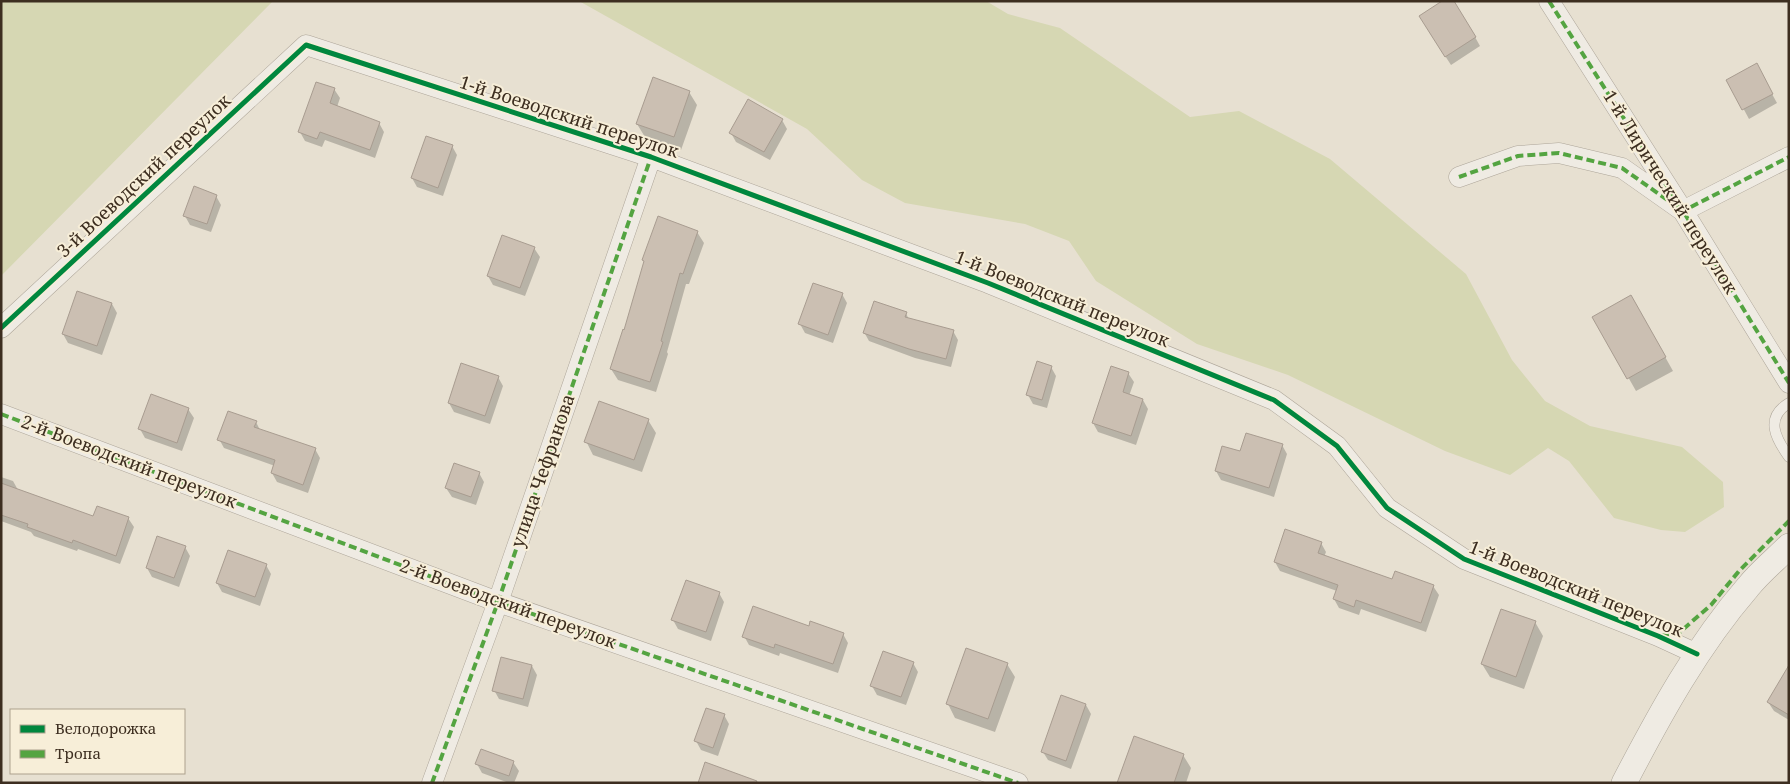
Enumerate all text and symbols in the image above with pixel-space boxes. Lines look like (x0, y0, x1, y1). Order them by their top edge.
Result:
street label: 1-й Воеводский переулок (457, 69, 682, 163)
street label: 1-й Лирический переулок (1598, 85, 1744, 298)
street label: 3-й Воеводский переулок (51, 88, 236, 262)
street label: 1-й Воеводский переулок (952, 244, 1173, 352)
street label: улица Чефранова (505, 391, 580, 551)
street label: 2-й Воеводский переулок (18, 409, 241, 513)
street label: 1-й Воеводский переулок (1466, 534, 1687, 642)
street label: 2-й Воеводский переулок (397, 553, 620, 654)
legend (10, 709, 185, 774)
text: Велодорожка (55, 718, 156, 738)
text: Тропа (55, 743, 101, 763)

